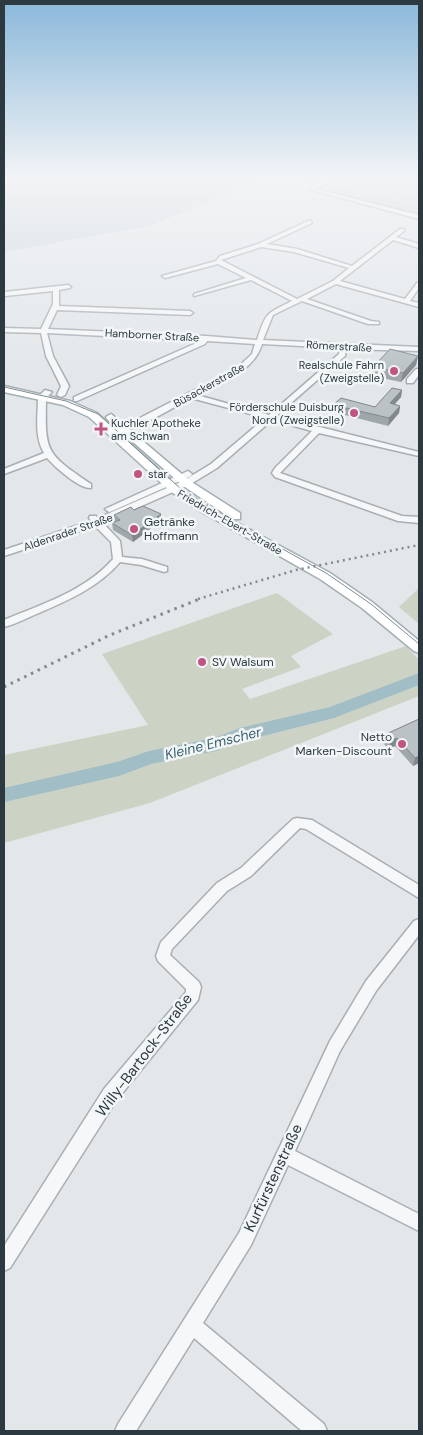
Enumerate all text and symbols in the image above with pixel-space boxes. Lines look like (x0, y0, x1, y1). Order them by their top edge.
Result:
street label: Hamborner Straße (104, 326, 200, 344)
street label: Römerstraße (306, 337, 372, 355)
place label: Realschule Fahrn (Zweigstelle) (299, 358, 384, 385)
street label: Büsackerstraße (171, 360, 247, 410)
marker: Realschule Fahrn (Zweigstelle) (388, 365, 400, 377)
place label: Förderschule Duisburg Nord (Zweigstelle) (229, 400, 344, 427)
marker: Förderschule Duisburg Nord (Zweigstelle) (348, 407, 360, 419)
place label: Kuchler Apotheke am Schwan (111, 416, 201, 443)
marker: Kuchler Apotheke am Schwan (95, 423, 107, 435)
place label: star (148, 467, 168, 481)
marker: star (132, 468, 144, 480)
street label: Friedrich-Ebert-Straße (175, 486, 285, 558)
street label: Aldenrader Straße (22, 510, 114, 554)
place label: Getränke Hoffmann (144, 514, 199, 544)
marker: Getränke Hoffmann (128, 523, 140, 535)
place label: SV Walsum (212, 654, 274, 670)
marker: SV Walsum (196, 656, 208, 668)
water label: Kleine Emscher (163, 722, 264, 764)
place label: Netto Marken-Discount (296, 729, 392, 759)
marker: Netto Marken-Discount (396, 738, 408, 750)
street label: Willy-Bartock-Straße (91, 989, 197, 1121)
street label: Kurfürstenstraße (239, 1121, 307, 1235)

